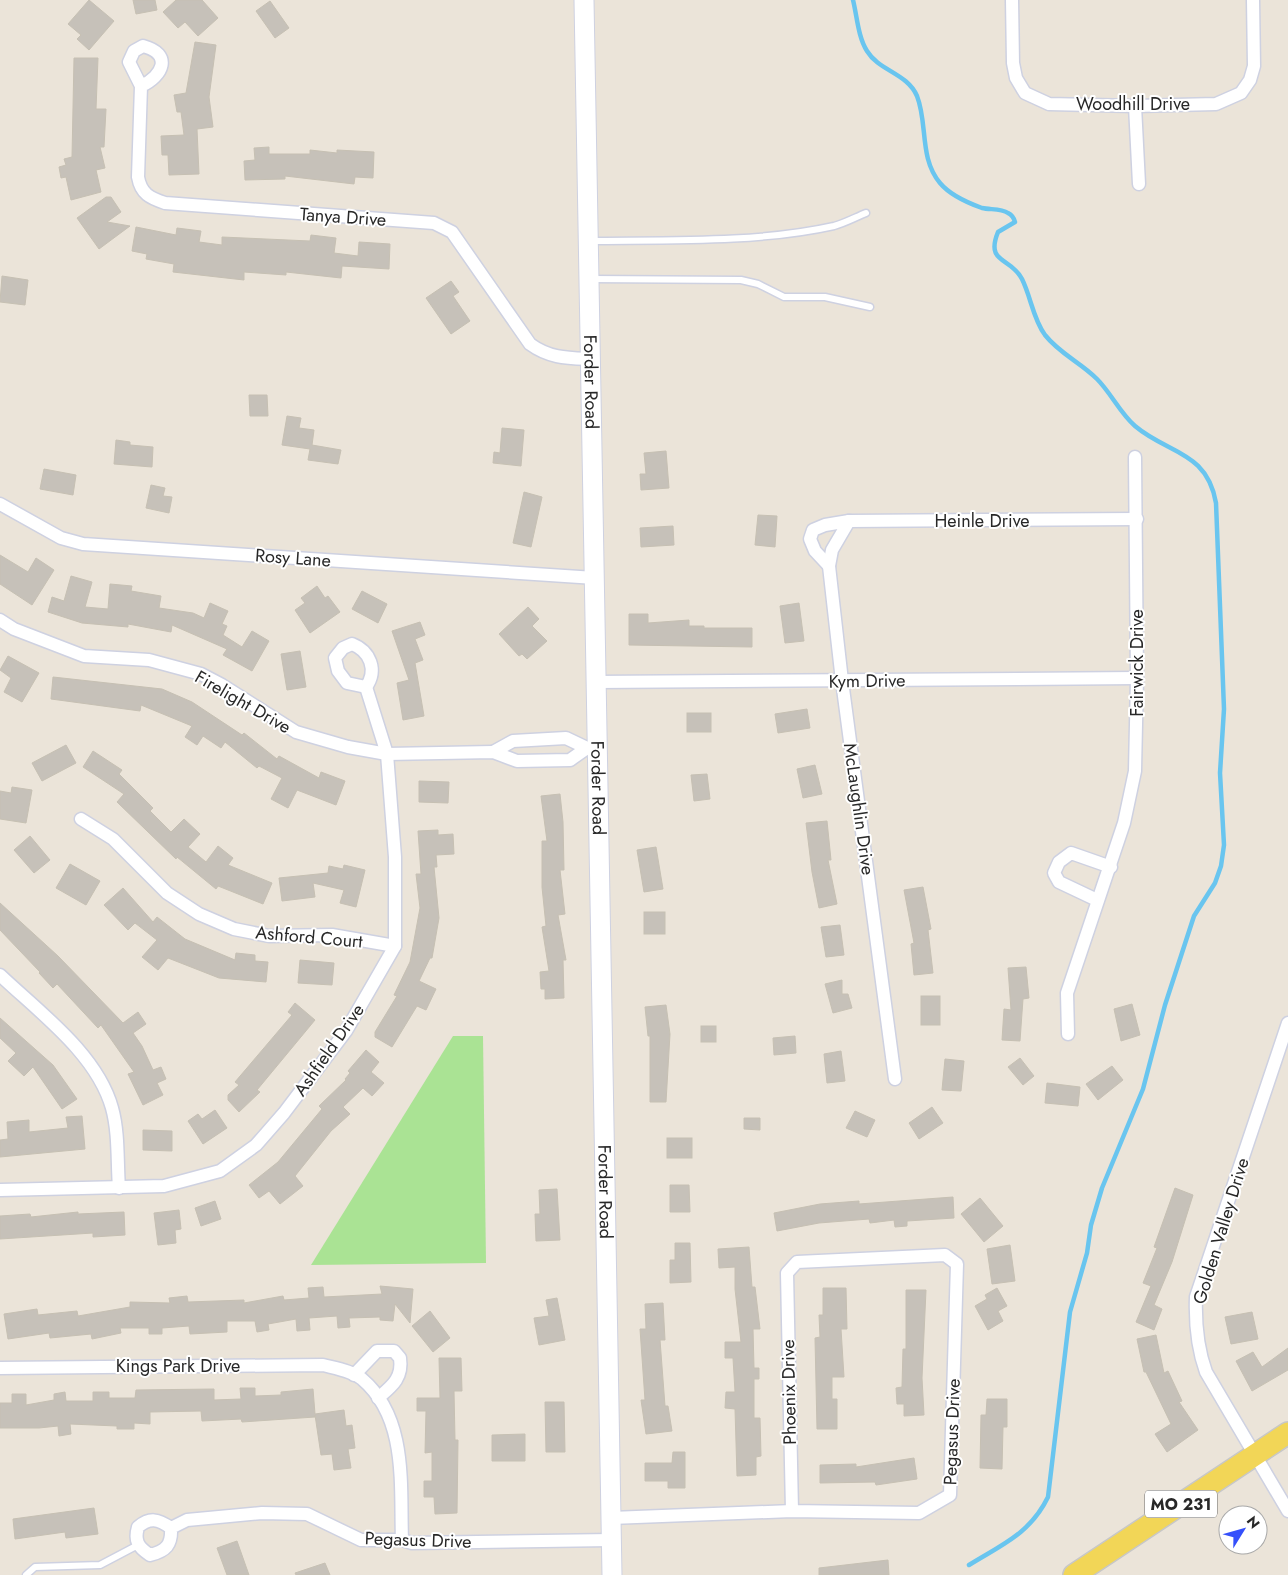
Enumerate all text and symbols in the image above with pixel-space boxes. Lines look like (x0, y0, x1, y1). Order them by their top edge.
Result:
street label: Woodhill Drive (1076, 91, 1190, 117)
street label: Tanya Drive (299, 201, 387, 233)
street label: Forder Road (577, 334, 605, 429)
street label: Heinle Drive (934, 508, 1030, 534)
street label: Rosy Lane (254, 542, 332, 574)
street label: Fairwick Drive (1124, 609, 1150, 717)
street label: Firelight Drive (190, 664, 296, 740)
street label: Kym Drive (828, 667, 906, 695)
street label: Forder Road (584, 740, 612, 835)
street label: McLaughlin Drive (837, 741, 881, 877)
street label: Ashford Court (254, 919, 364, 955)
street label: Ashfield Drive (288, 999, 370, 1101)
street label: Forder Road (591, 1144, 619, 1239)
street label: Golden Valley Drive (1186, 1155, 1256, 1307)
street label: Phoenix Drive (775, 1339, 803, 1445)
street label: Kings Park Drive (116, 1353, 240, 1379)
street label: Pegasus Drive (937, 1378, 967, 1486)
road number: MO 231 (1145, 1490, 1217, 1518)
north arrow (1218, 1505, 1268, 1555)
text: N (1242, 1512, 1265, 1533)
street label: Pegasus Drive (364, 1525, 472, 1555)

